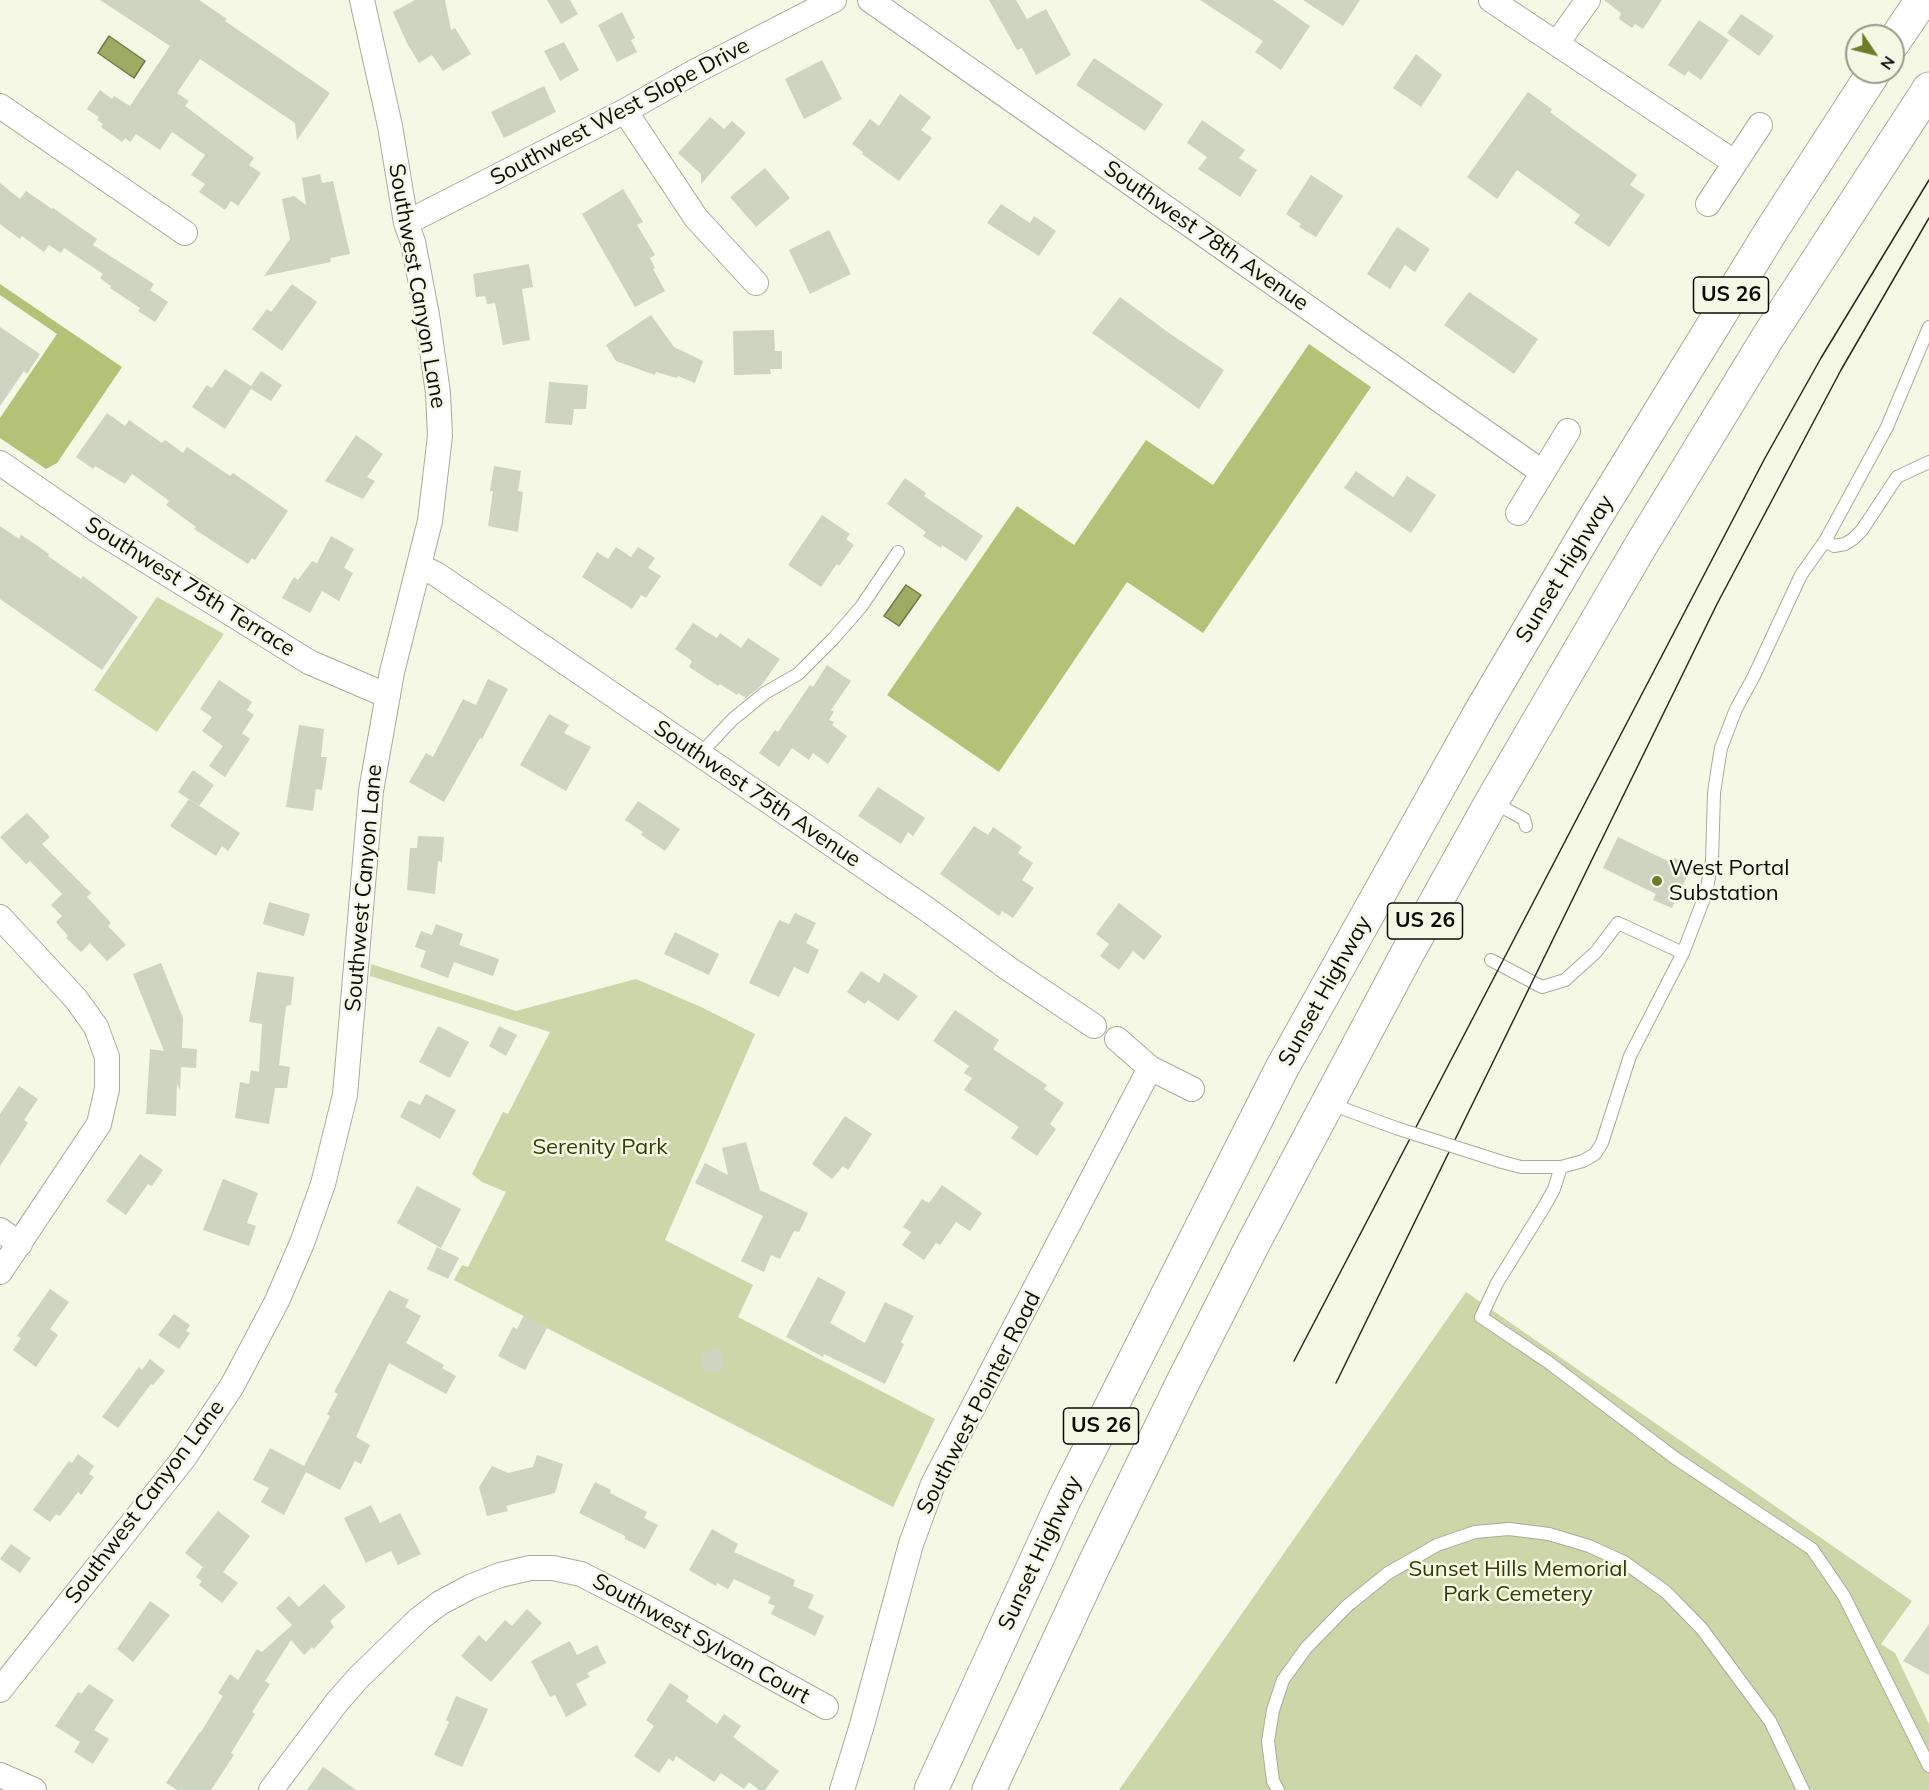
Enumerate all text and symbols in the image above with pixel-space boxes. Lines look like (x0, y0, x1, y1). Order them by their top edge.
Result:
north arrow (1845, 24, 1905, 84)
street label: Southwest West Slope Drive (486, 32, 754, 192)
text: N (1876, 52, 1900, 74)
street label: Southwest 78th Avenue (1099, 155, 1313, 317)
street label: Southwest Canyon Lane (382, 162, 452, 410)
road number: US 26 (1694, 277, 1768, 313)
street label: Sunset Highway (1511, 490, 1619, 648)
street label: Southwest 75th Terrace (80, 512, 300, 662)
street label: Southwest 75th Avenue (648, 715, 866, 873)
street label: Southwest Canyon Lane (340, 763, 388, 1013)
place label: West Portal Substation (1669, 855, 1789, 906)
marker: West Portal Substation (1650, 874, 1664, 888)
road number: US 26 (1388, 903, 1462, 939)
street label: Sunset Highway (1273, 911, 1377, 1071)
park label: Serenity Park (532, 1134, 668, 1160)
street label: Southwest Pointer Road (911, 1287, 1047, 1519)
street label: Southwest Canyon Lane (60, 1395, 230, 1609)
road number: US 26 (1064, 1408, 1138, 1444)
street label: Sunset Highway (993, 1472, 1087, 1634)
park label: Sunset Hills Memorial Park Cemetery (1408, 1556, 1628, 1608)
street label: Southwest Sylvan Court (588, 1568, 814, 1710)

